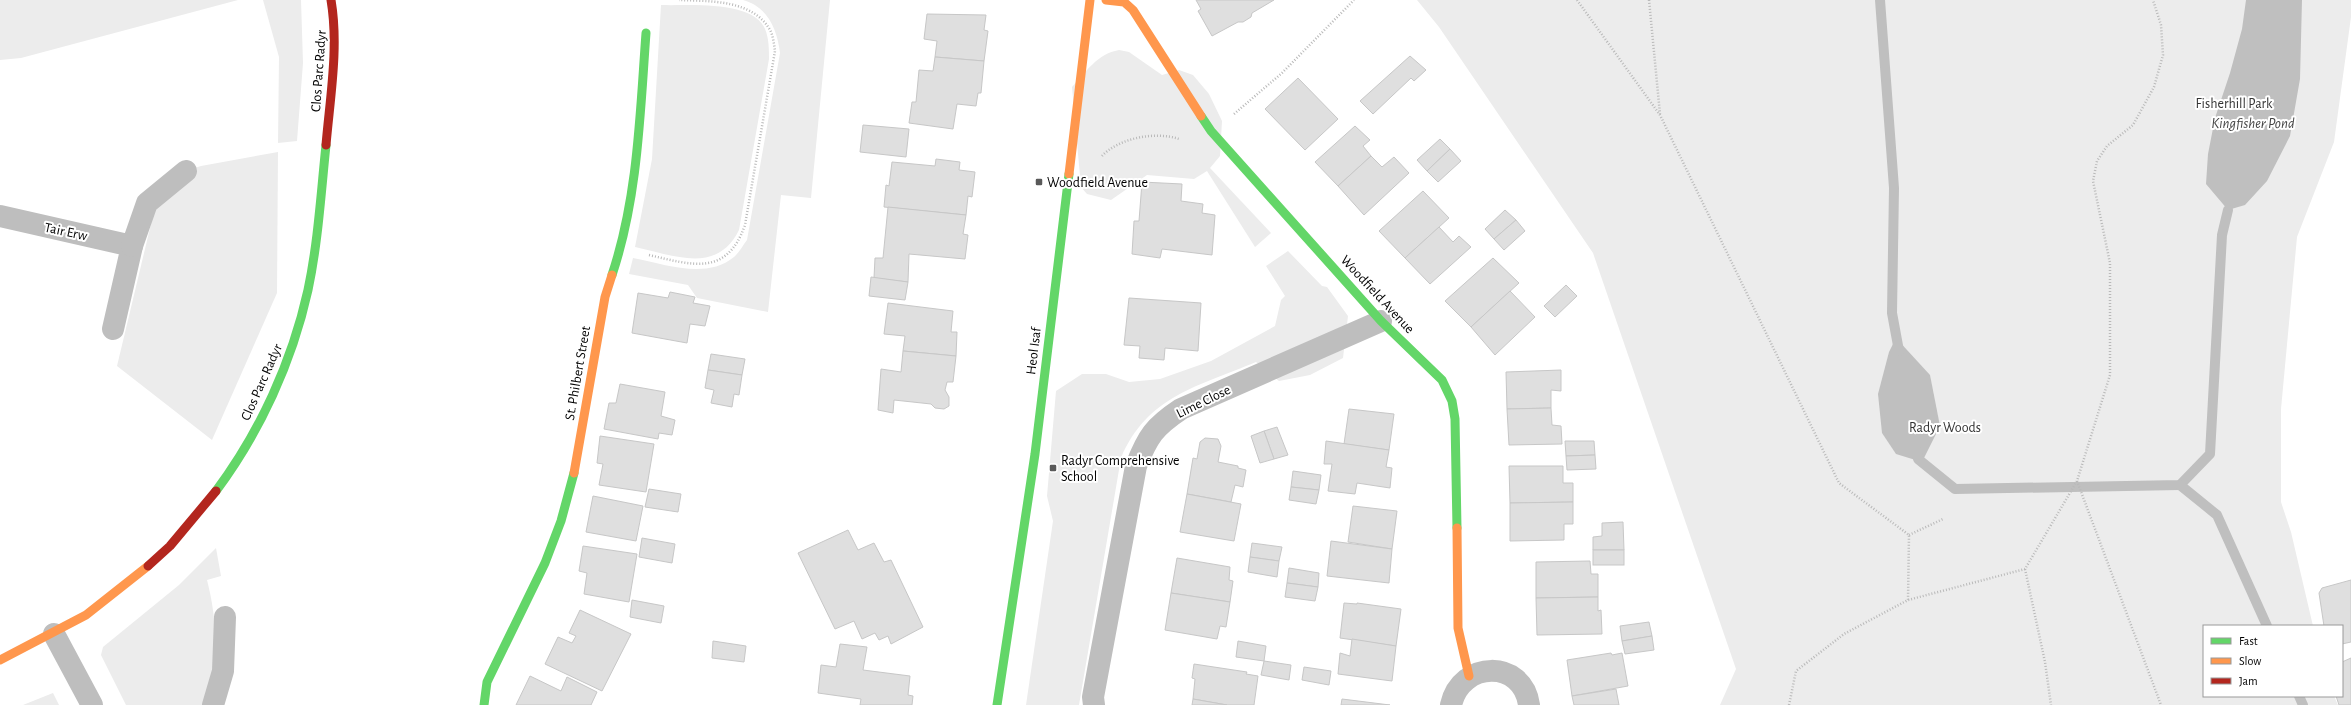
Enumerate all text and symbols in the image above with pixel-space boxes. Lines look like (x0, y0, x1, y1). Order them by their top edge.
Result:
street label: Clos Parc Radyr (309, 29, 329, 113)
park label: Fisherhill Park (2196, 97, 2273, 111)
water label: Kingfisher Pond (2211, 116, 2295, 131)
place label: Woodfield Avenue (1047, 176, 1148, 190)
marker: Woodfield Avenue (1034, 177, 1044, 187)
street label: Tair Erw (43, 221, 89, 243)
street label: Woodfield Avenue (1338, 253, 1417, 336)
street label: St. Philbert Street (563, 324, 593, 421)
street label: Heol Isaf (1024, 326, 1044, 376)
street label: Clos Parc Radyr (239, 342, 285, 423)
street label: Lime Close (1174, 383, 1233, 421)
park label: Radyr Woods (1909, 421, 1981, 435)
place label: Radyr Comprehensive School (1061, 454, 1180, 484)
marker: Radyr Comprehensive School (1048, 463, 1058, 473)
legend (2203, 625, 2343, 697)
text: Fast (2239, 635, 2258, 647)
text: Slow (2239, 655, 2261, 667)
text: Jam (2239, 675, 2258, 687)

